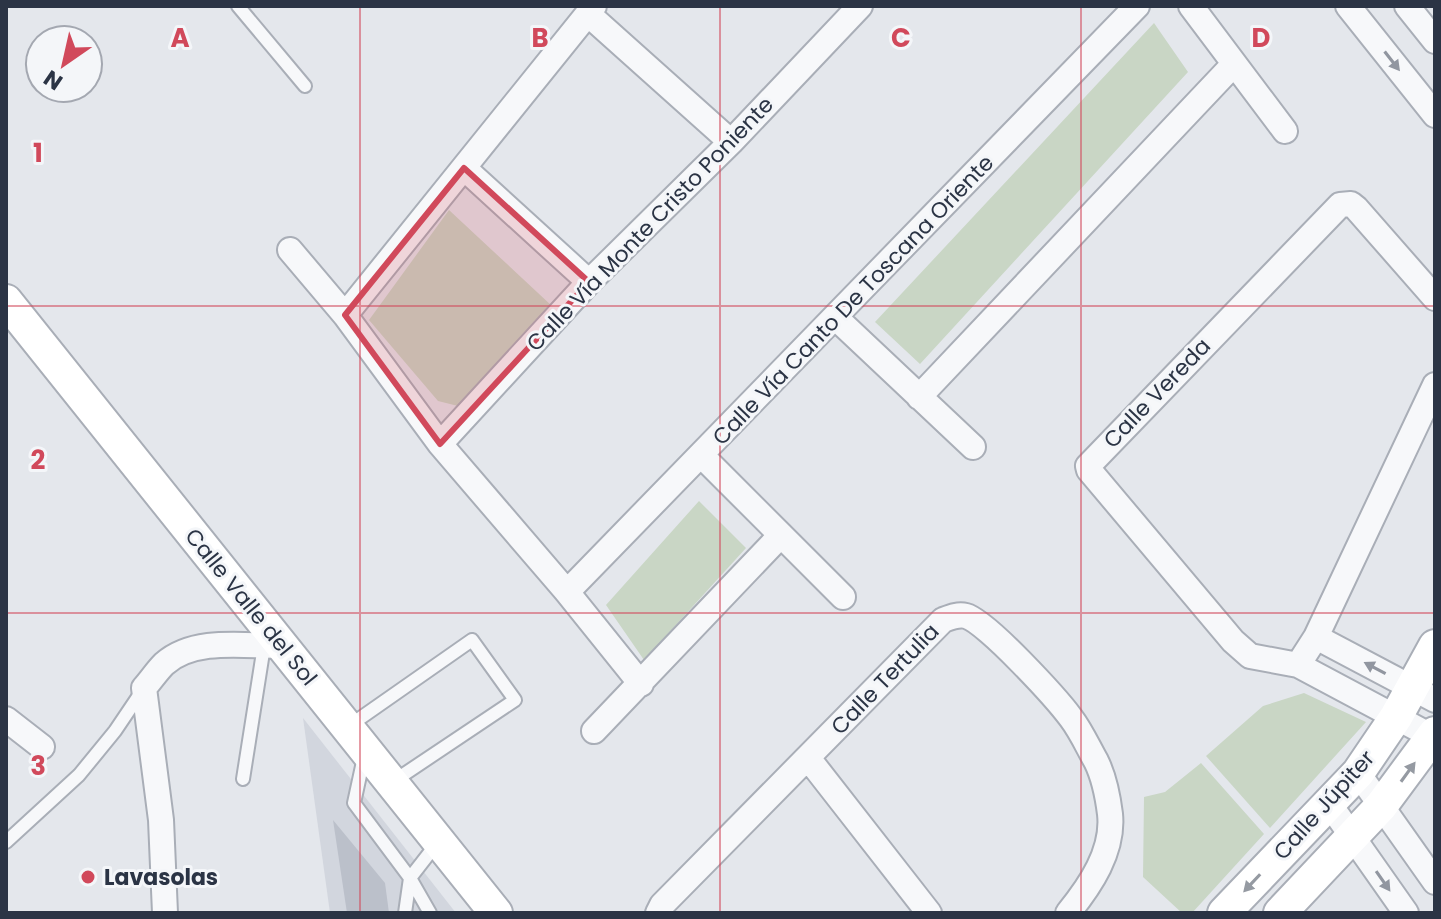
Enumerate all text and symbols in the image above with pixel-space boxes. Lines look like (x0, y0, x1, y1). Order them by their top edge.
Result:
text: A (170, 20, 190, 56)
text: B (531, 20, 549, 56)
text: C (891, 20, 911, 56)
text: D (1252, 20, 1271, 56)
north arrow (24, 24, 104, 104)
one-way arrow (1383, 51, 1399, 71)
text: N (38, 63, 69, 98)
street label: Calle Vía Monte Cristo Poniente (520, 90, 780, 358)
text: 1 (33, 135, 43, 171)
street label: Calle Vía Canto De Toscana Oriente (705, 148, 1001, 452)
street label: Calle Vereda (1096, 331, 1218, 455)
text: 2 (31, 442, 46, 478)
street label: Calle Valle del Sol (178, 522, 324, 692)
street label: Calle Tertulia (824, 617, 946, 741)
one-way arrow (1364, 662, 1387, 675)
street label: Calle Júpiter (1266, 743, 1382, 867)
text: 3 (30, 748, 46, 784)
one-way arrow (1399, 762, 1415, 783)
place label: Lavasolas (104, 862, 218, 893)
marker: Lavasolas (79, 868, 97, 886)
one-way arrow (1375, 870, 1391, 891)
one-way arrow (1244, 874, 1262, 893)

